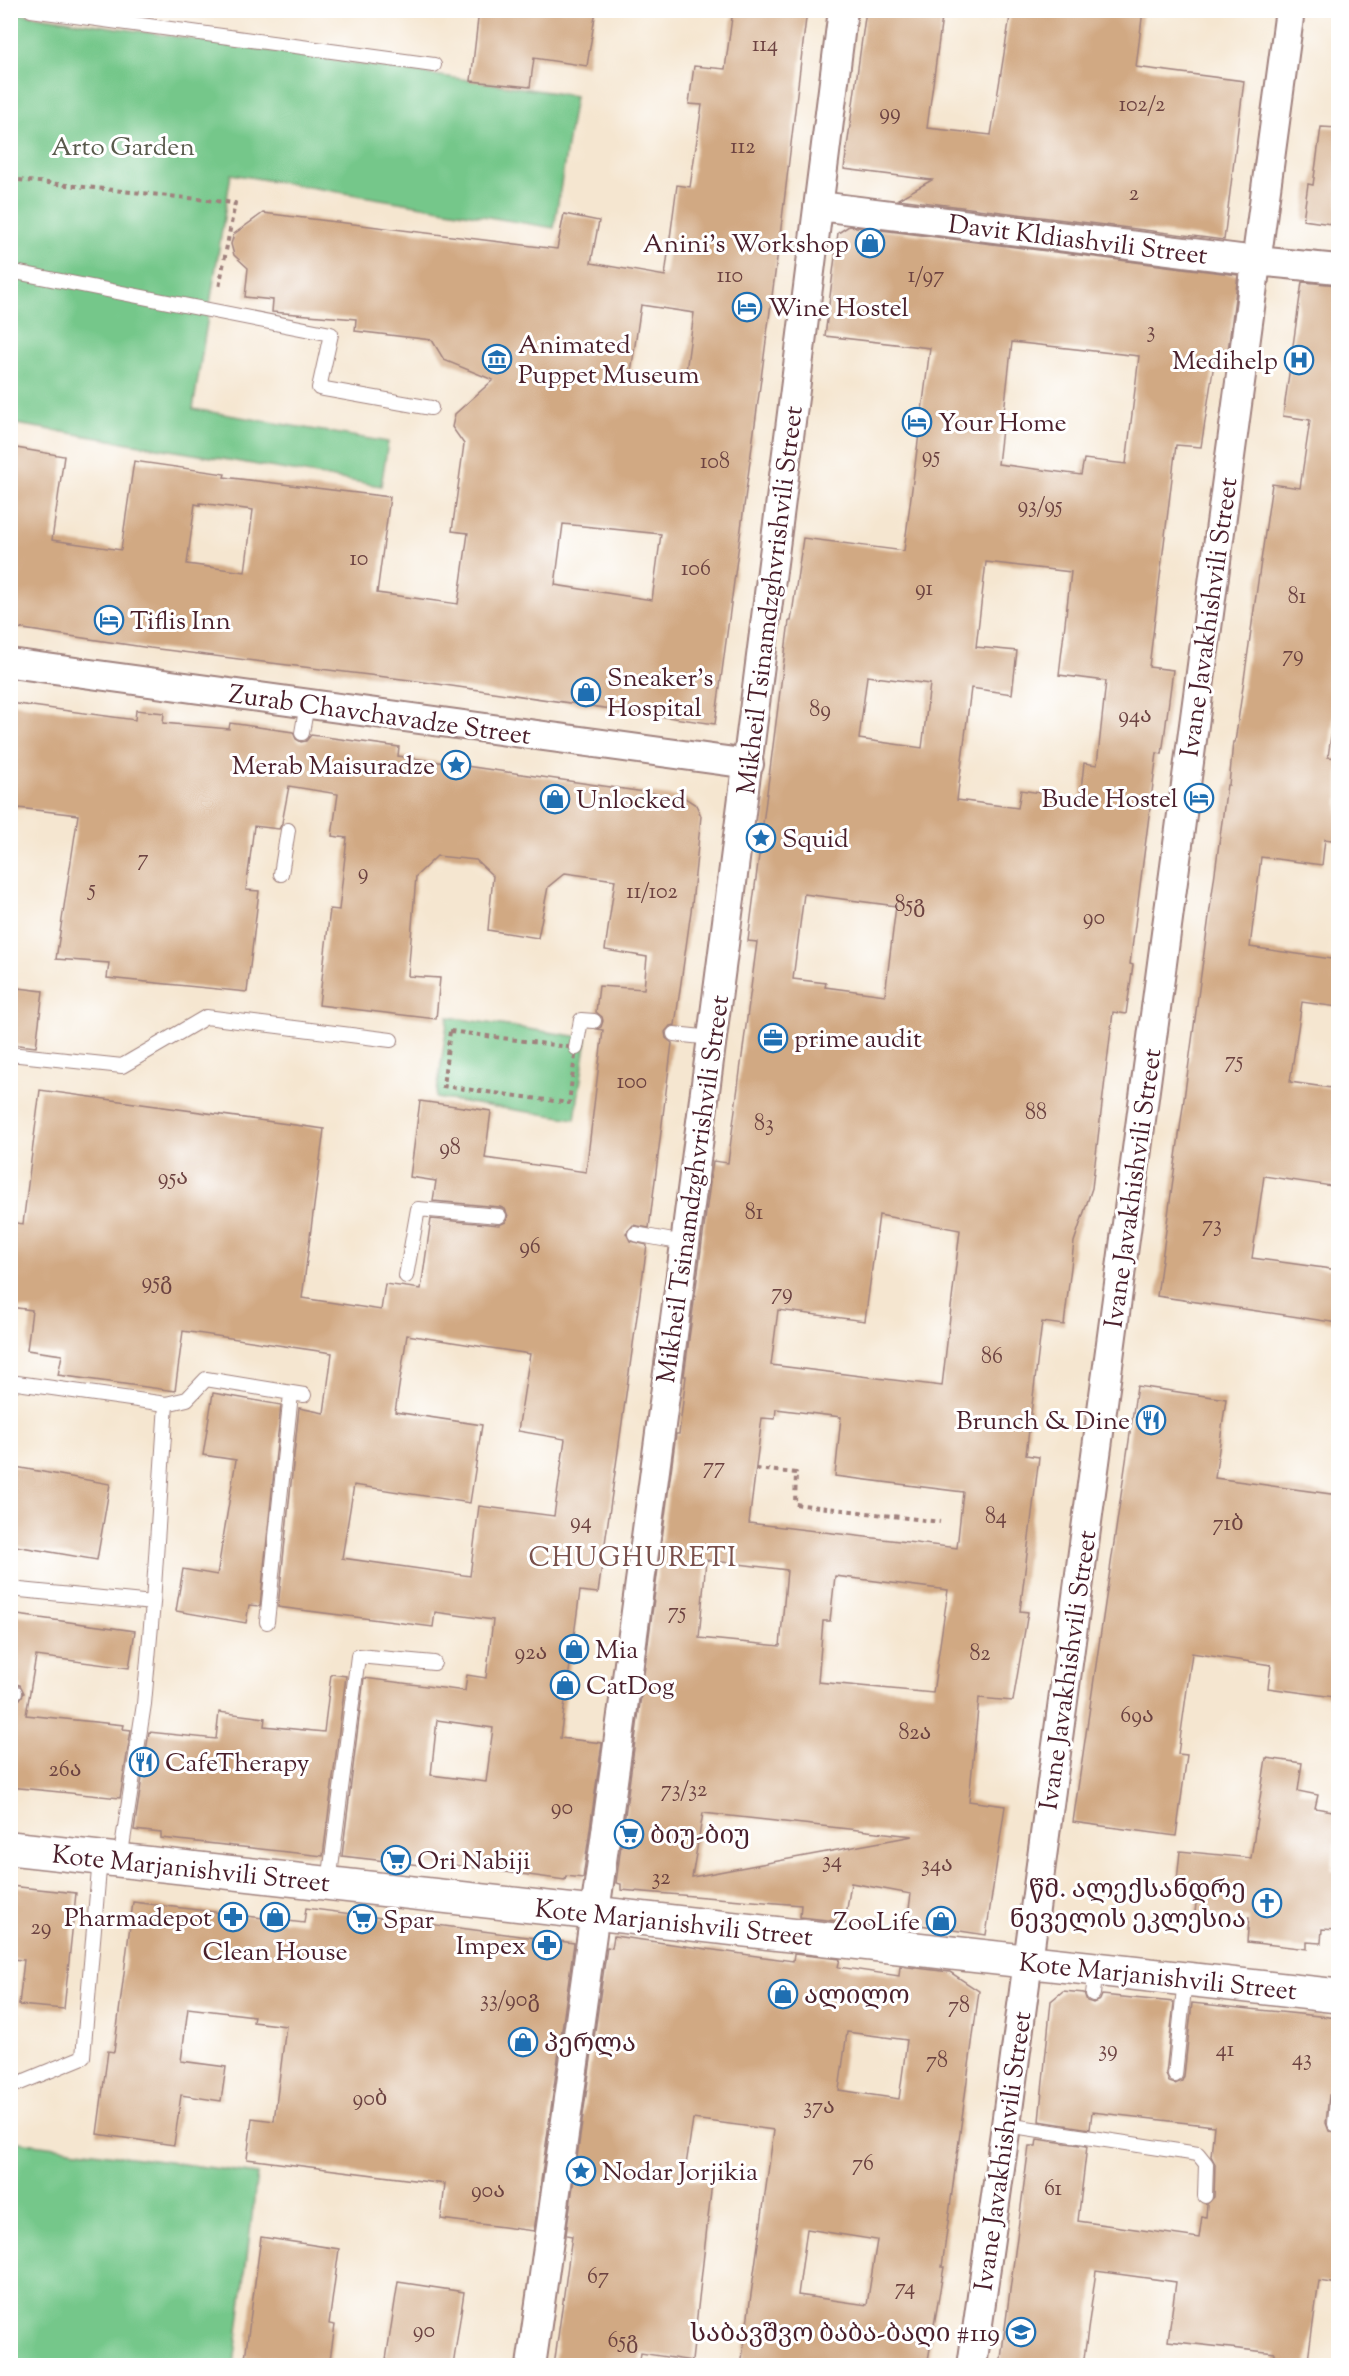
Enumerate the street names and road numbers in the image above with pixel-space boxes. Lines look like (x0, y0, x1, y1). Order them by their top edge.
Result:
street label: Davit Kldiashvili Street (946, 207, 1210, 276)
street label: Mikheil Tsinamdzghvrishvili Street (729, 404, 814, 797)
street label: Ivane Javakhishvili Street (1173, 475, 1248, 760)
street label: Zurab Chavchavadze Street (226, 677, 533, 756)
street label: Mikheil Tsinamdzghvrishvili Street (649, 993, 740, 1386)
street label: Ivane Javakhishvili Street (1097, 1046, 1172, 1331)
street label: Ivane Javakhishvili Street (1032, 1528, 1107, 1813)
street label: Kote Marjanishvili Street (50, 1837, 332, 1903)
street label: Kote Marjanishvili Street (533, 1891, 815, 1957)
street label: Kote Marjanishvili Street (1017, 1945, 1299, 2011)
street label: Ivane Javakhishvili Street (967, 2009, 1042, 2294)

